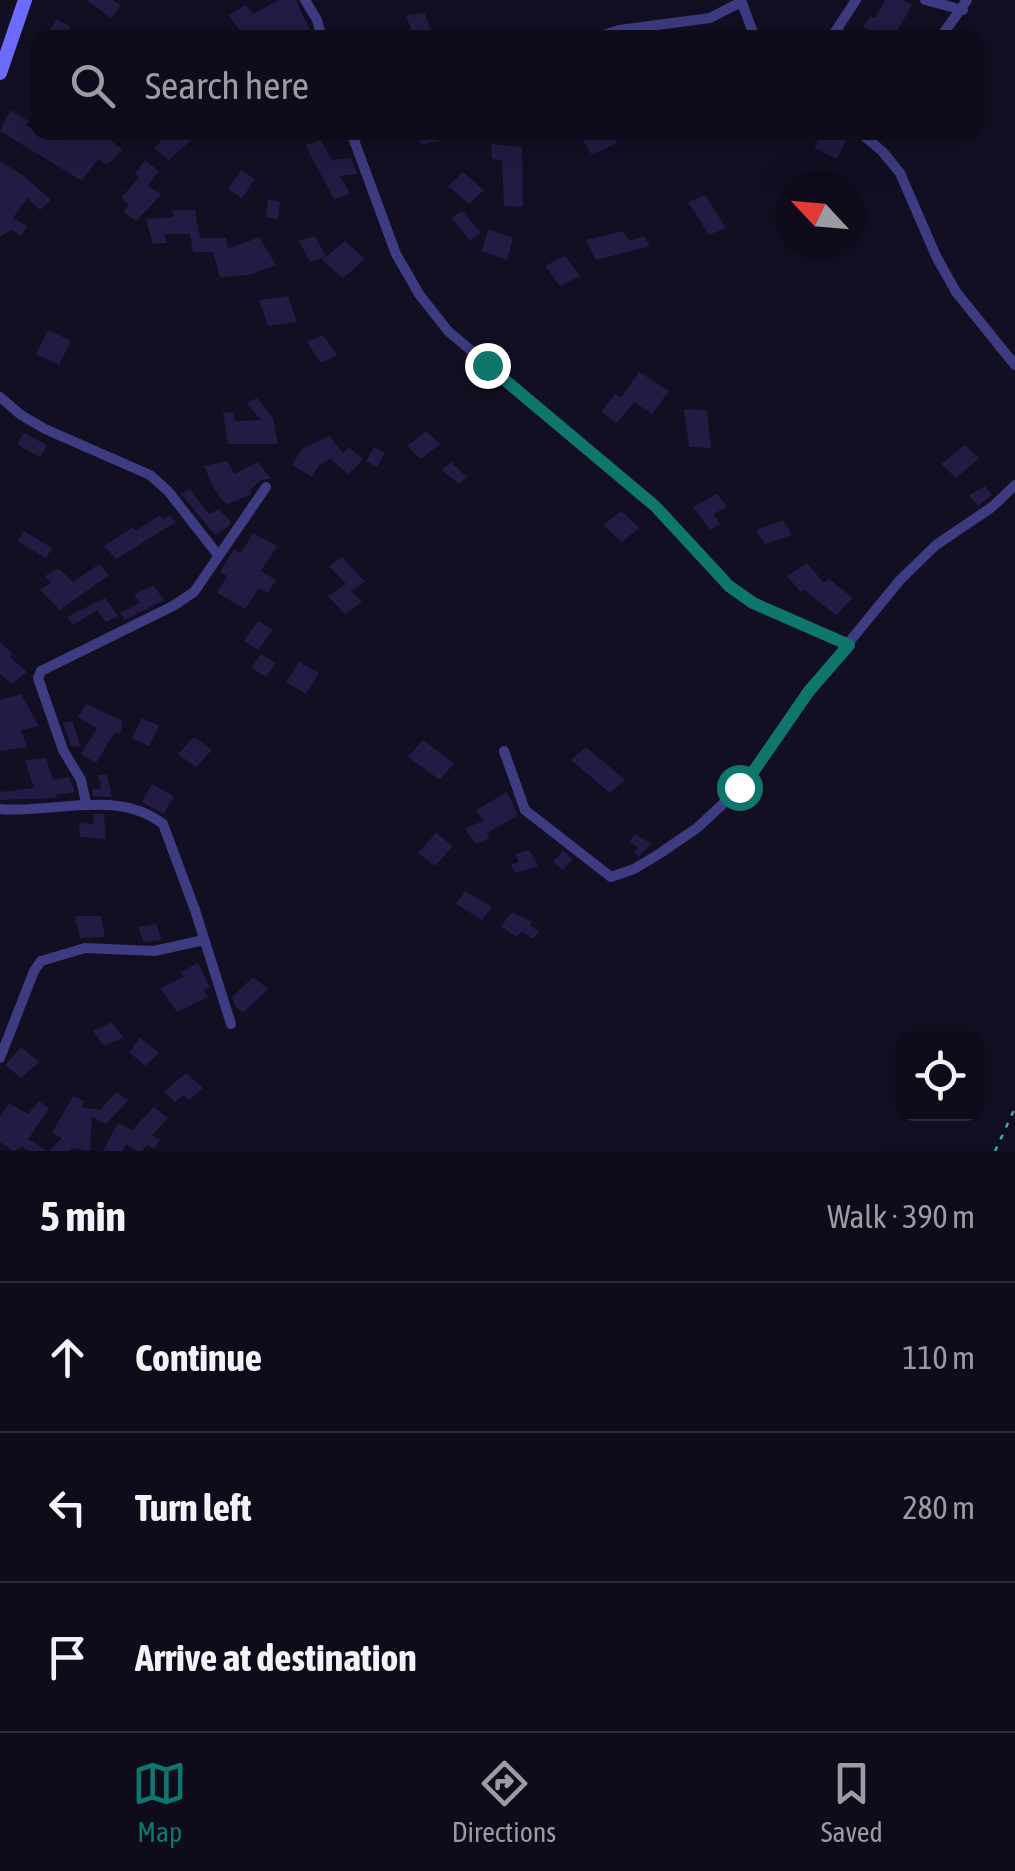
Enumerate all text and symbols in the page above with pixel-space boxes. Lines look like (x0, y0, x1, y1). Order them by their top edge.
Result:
search box (30, 30, 985, 140)
icon: search (65, 58, 120, 113)
text: Search here (145, 64, 309, 107)
north arrow (775, 170, 865, 260)
route end (465, 343, 511, 389)
route start (717, 765, 763, 811)
map controls (895, 1031, 985, 1121)
button: locate (895, 1031, 985, 1121)
text: 5 min (40, 1192, 126, 1240)
text: Walk · 390 m (827, 1198, 975, 1235)
icon: ahead (40, 1330, 95, 1385)
text: Continue (135, 1336, 262, 1379)
text: 110 m (902, 1339, 975, 1376)
icon: left (40, 1480, 95, 1535)
text: Turn left (135, 1486, 251, 1529)
text: 280 m (902, 1489, 975, 1526)
icon: arrive (40, 1630, 95, 1685)
text: Arrive at destination (135, 1636, 417, 1679)
tab: Map (132, 1756, 187, 1848)
tab: Directions (452, 1756, 556, 1848)
tab: Saved (821, 1756, 883, 1848)

